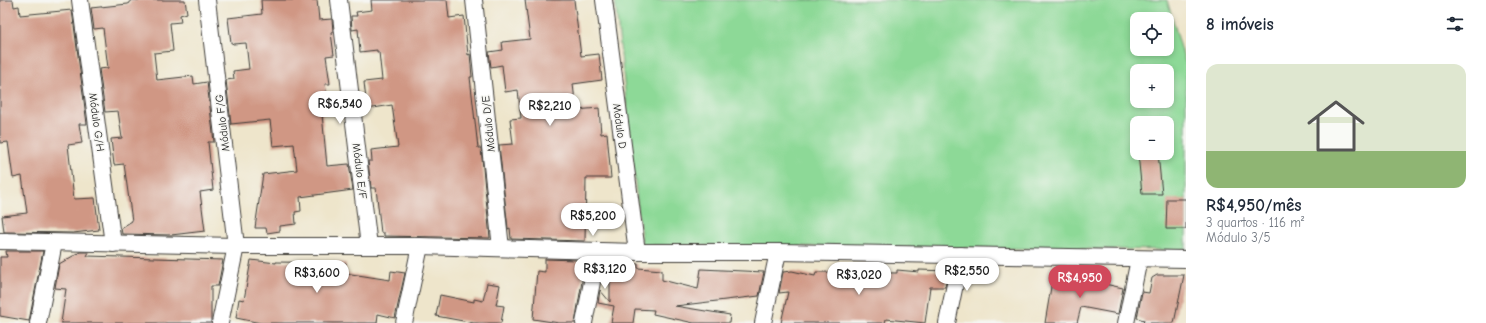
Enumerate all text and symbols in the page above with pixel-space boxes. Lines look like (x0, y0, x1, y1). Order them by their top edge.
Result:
map controls (1130, 12, 1174, 160)
button: locate (1130, 12, 1174, 56)
icon: filters (1444, 13, 1466, 35)
text: 8 imóveis (1206, 15, 1274, 34)
button: + (1130, 64, 1174, 108)
icon: home (1300, 90, 1372, 162)
pin: R$6,540 (303, 91, 377, 125)
street label: Módulo G/H (86, 92, 107, 152)
pin: R$2,210 (513, 93, 587, 127)
street label: Módulo F/G (213, 94, 232, 152)
street label: Módulo D/E (479, 95, 498, 153)
text: R$6,540 (317, 96, 363, 111)
text: R$2,210 (528, 98, 572, 113)
street label: Módulo D (610, 103, 629, 149)
button: − (1130, 116, 1174, 160)
street label: Módulo E/F (350, 142, 369, 200)
text: R$4,950/mês (1206, 196, 1302, 215)
pin: R$5,200 (556, 203, 630, 237)
text: R$5,200 (570, 208, 616, 223)
text: 3 quartos · 116 m² (1206, 215, 1304, 230)
text: Módulo 3/5 (1206, 230, 1271, 245)
pin: R$3,120 (568, 256, 642, 290)
pin: R$2,550 (930, 258, 1004, 292)
pin: R$3,600 (280, 260, 354, 294)
text: R$3,120 (583, 261, 627, 276)
pin: R$3,020 (822, 262, 896, 296)
text: R$2,550 (944, 263, 990, 278)
text: R$3,600 (294, 265, 340, 280)
pin: R$4,950 (1043, 265, 1117, 299)
text: R$3,020 (836, 267, 882, 282)
text: R$4,950 (1057, 270, 1103, 285)

